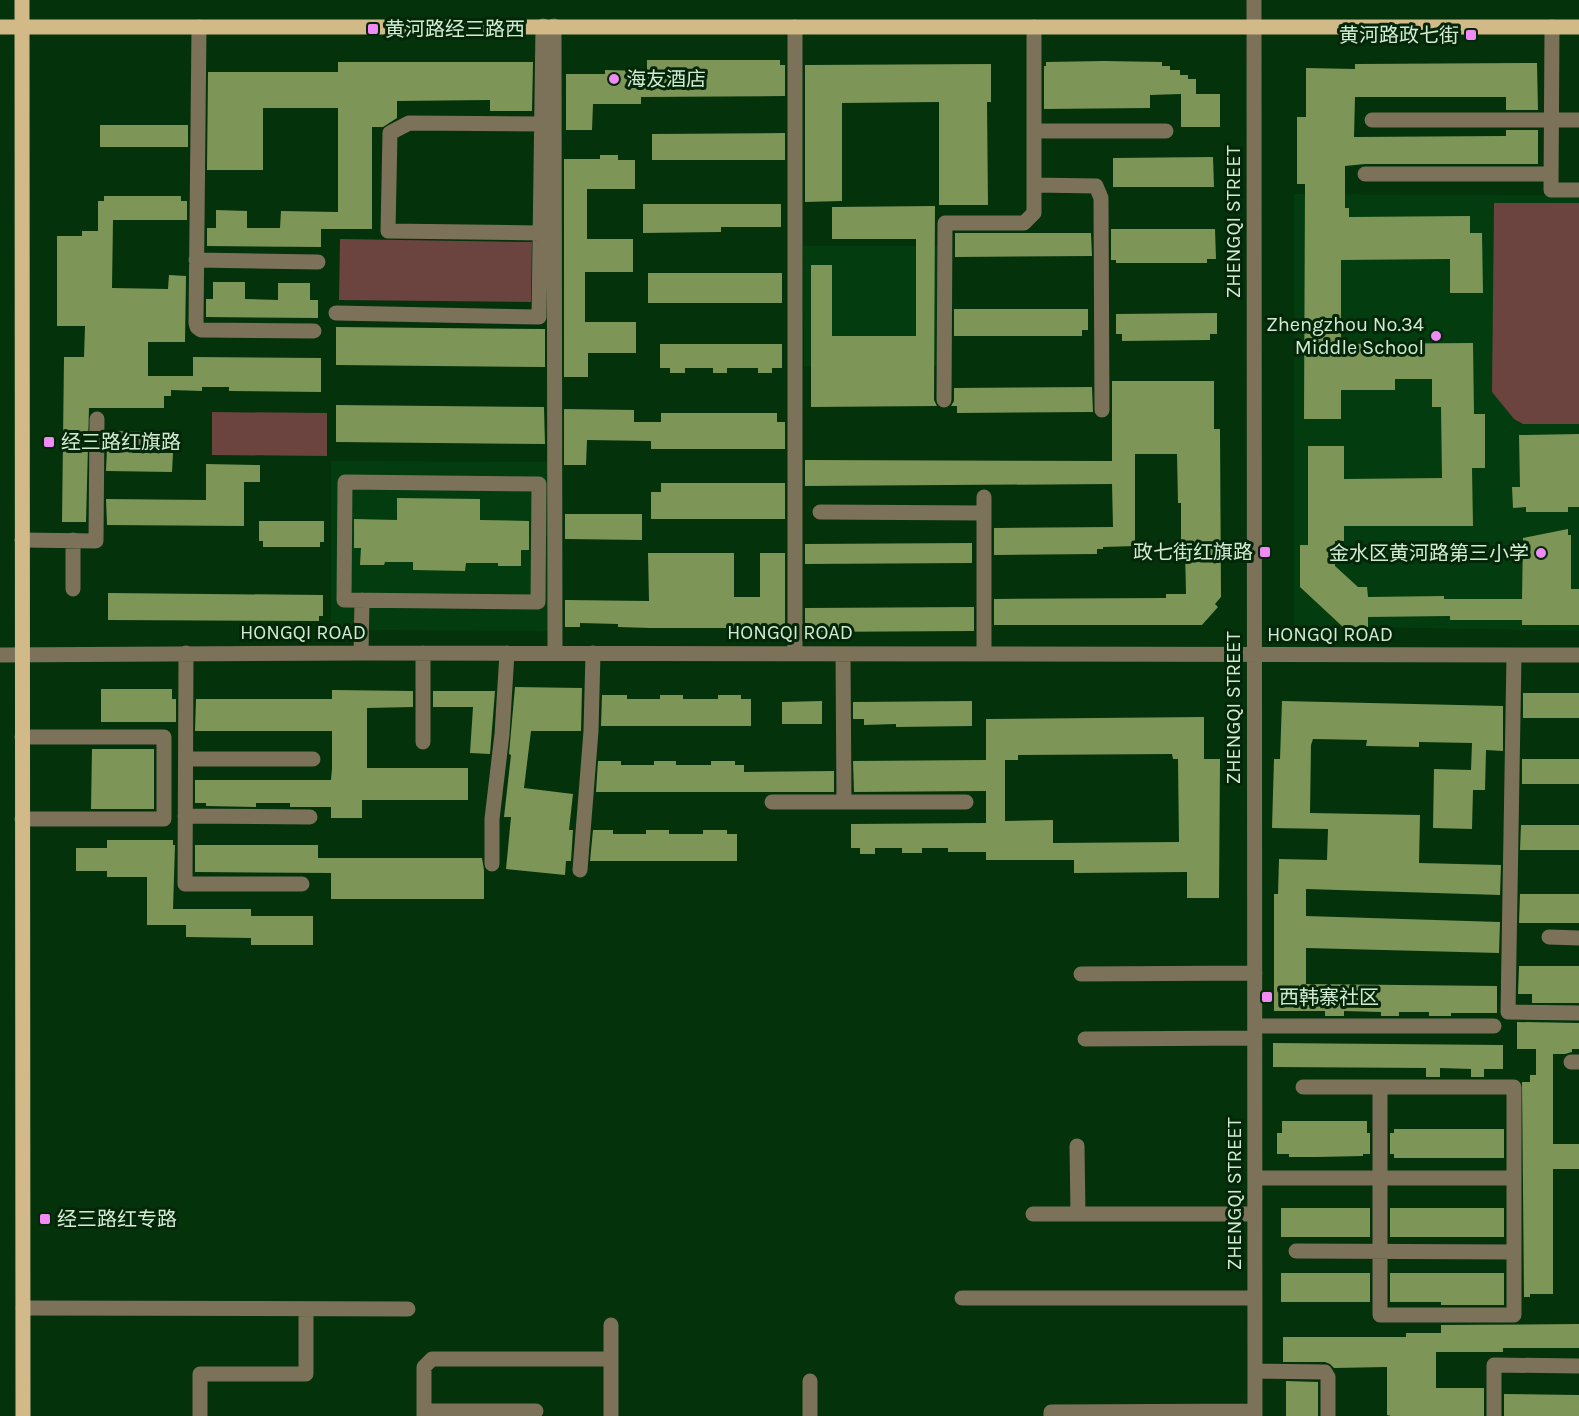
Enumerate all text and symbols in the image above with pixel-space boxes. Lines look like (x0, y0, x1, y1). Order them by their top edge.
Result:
place label: 黄河路经三路西 (385, 18, 525, 41)
marker: 黄河路经三路西 (366, 22, 380, 36)
place label: 黄河路政七街 (1339, 24, 1459, 47)
marker: 黄河路政七街 (1464, 28, 1478, 42)
place label: 海友酒店 (626, 68, 706, 91)
marker: 海友酒店 (607, 72, 621, 86)
street label: ZHENGQI STREET (1222, 145, 1245, 299)
place label: Zhengzhou No.34 Middle School (1266, 313, 1424, 359)
marker: Zhengzhou No.34 Middle School (1429, 329, 1443, 343)
place label: 经三路红旗路 (61, 431, 181, 454)
marker: 经三路红旗路 (42, 435, 56, 449)
place label: 政七街红旗路 (1133, 541, 1253, 564)
place label: 金水区黄河路第三小学 (1329, 542, 1529, 565)
marker: 政七街红旗路 (1258, 545, 1272, 559)
marker: 金水区黄河路第三小学 (1534, 546, 1548, 560)
street label: HONGQI ROAD (240, 621, 366, 644)
street label: HONGQI ROAD (727, 621, 853, 644)
street label: HONGQI ROAD (1267, 623, 1393, 646)
street label: ZHENGQI STREET (1222, 631, 1245, 785)
place label: 西韩寨社区 (1279, 986, 1379, 1009)
marker: 西韩寨社区 (1260, 990, 1274, 1004)
street label: ZHENGQI STREET (1223, 1117, 1246, 1271)
place label: 经三路红专路 (57, 1208, 177, 1231)
marker: 经三路红专路 (38, 1212, 52, 1226)

